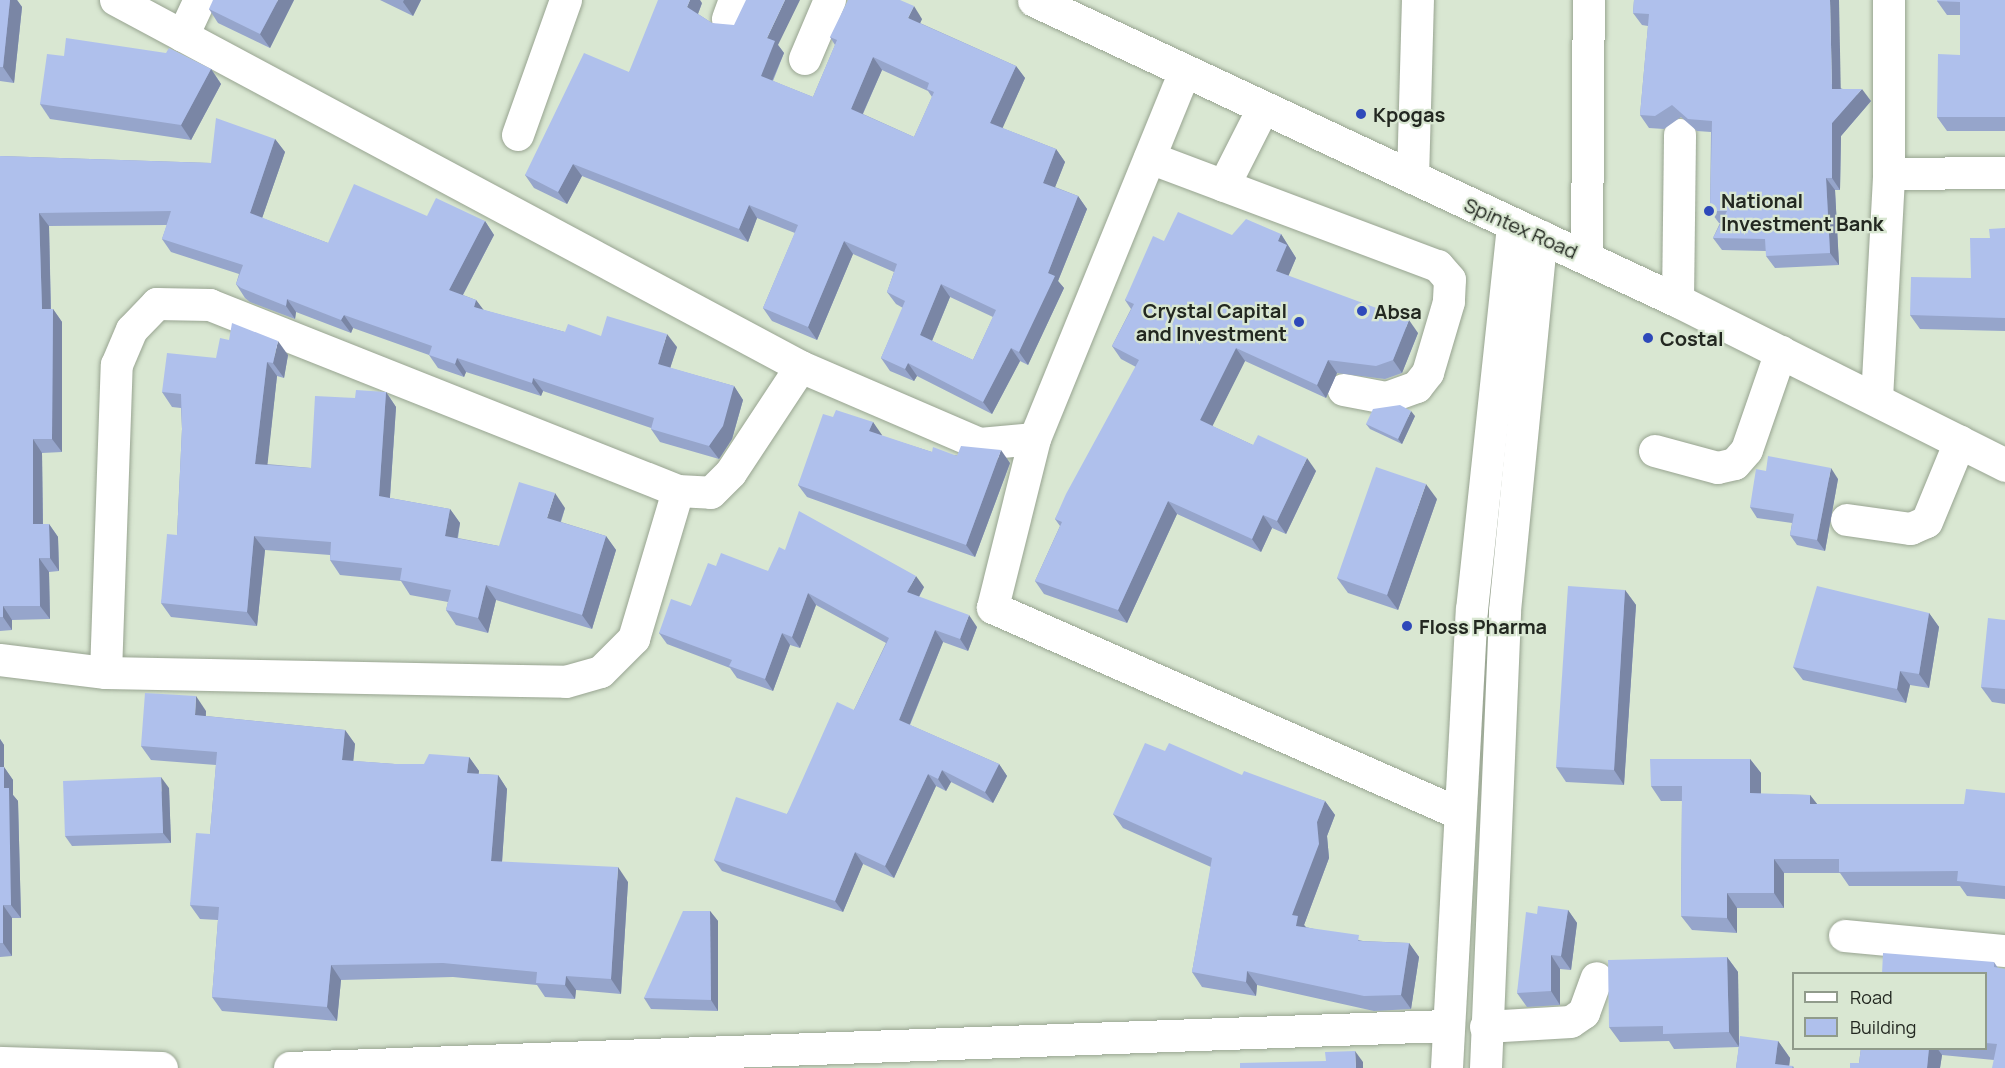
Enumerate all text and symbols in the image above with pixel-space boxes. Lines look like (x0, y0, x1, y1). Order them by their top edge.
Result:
place label: Kpogas (1373, 102, 1445, 126)
marker: Kpogas (1354, 107, 1368, 121)
place label: National Investment Bank (1721, 188, 1883, 235)
street label: Spintex Road (1461, 192, 1581, 264)
marker: National Investment Bank (1702, 204, 1716, 218)
place label: Crystal Capital and Investment (1136, 298, 1287, 345)
place label: Absa (1374, 299, 1422, 323)
marker: Absa (1355, 304, 1369, 318)
marker: Crystal Capital and Investment (1292, 315, 1306, 329)
place label: Costal (1660, 326, 1723, 350)
marker: Costal (1641, 331, 1655, 345)
place label: Floss Pharma (1419, 614, 1547, 638)
marker: Floss Pharma (1400, 619, 1414, 633)
legend (1792, 972, 1987, 1050)
text: Road (1850, 985, 1893, 1009)
text: Building (1850, 1015, 1916, 1039)

